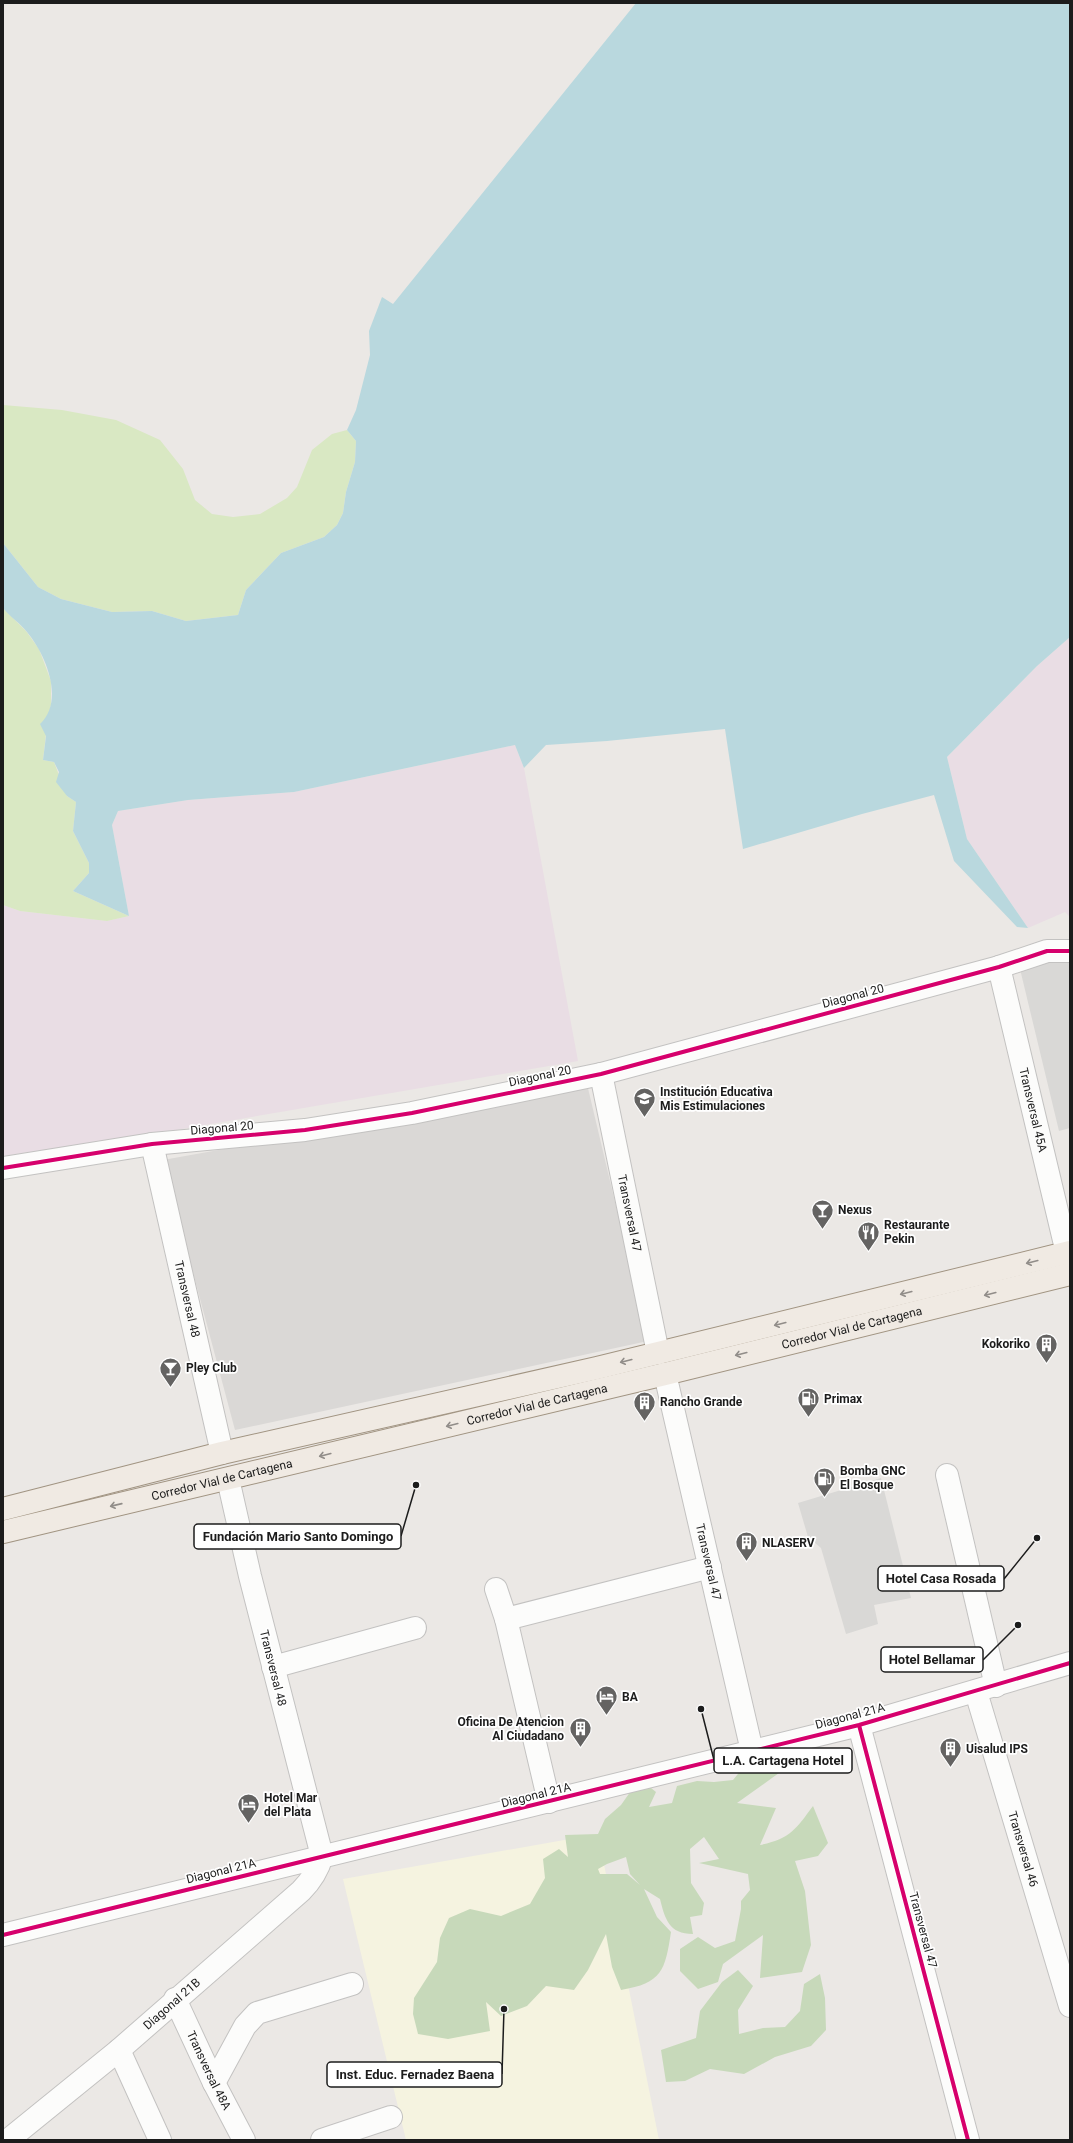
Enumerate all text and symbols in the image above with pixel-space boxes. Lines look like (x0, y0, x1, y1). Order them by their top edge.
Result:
street label: Diagonal 20 (821, 981, 886, 1011)
street label: Diagonal 20 (508, 1063, 573, 1089)
street label: Transversal 45A (1016, 1066, 1050, 1154)
place label: Institución Educativa Mis Estimulaciones (660, 1085, 773, 1113)
school or university icon: Institución Educativa Mis Estimulaciones (632, 1086, 658, 1119)
street label: Diagonal 20 (190, 1118, 254, 1138)
street label: Transversal 47 (615, 1173, 644, 1253)
bar icon: Nexus (809, 1197, 835, 1230)
place label: Nexus (838, 1203, 872, 1217)
place label: Restaurante Pekin (884, 1218, 950, 1246)
restaurant icon: Restaurante Pekin (855, 1219, 881, 1252)
one-way arrow (1026, 1258, 1039, 1266)
street label: Transversal 48 (172, 1259, 203, 1339)
one-way arrow (900, 1289, 913, 1297)
one-way arrow (984, 1290, 997, 1298)
street label: Corredor Vial de Cartagena (780, 1304, 924, 1352)
one-way arrow (773, 1320, 786, 1328)
building icon: Kokoriko (1033, 1331, 1059, 1364)
place label: Kokoriko (982, 1337, 1030, 1351)
one-way arrow (735, 1351, 748, 1358)
bar icon: Pley Club (157, 1355, 183, 1388)
one-way arrow (620, 1358, 633, 1365)
place label: Pley Club (186, 1361, 237, 1375)
street label: Corredor Vial de Cartagena (465, 1381, 609, 1428)
fuel station icon: Primax (796, 1386, 822, 1419)
building icon: Rancho Grande (632, 1389, 658, 1422)
place label: Primax (824, 1392, 863, 1406)
place label: Rancho Grande (660, 1395, 743, 1409)
one-way arrow (446, 1422, 459, 1429)
one-way arrow (319, 1452, 332, 1460)
street label: Corredor Vial de Cartagena (150, 1456, 294, 1503)
place label: Bomba GNC El Bosque (840, 1464, 906, 1492)
fuel station icon: Bomba GNC El Bosque (811, 1465, 837, 1498)
one-way arrow (110, 1502, 123, 1510)
street label: Transversal 47 (693, 1522, 724, 1602)
callout: Fundación Mario Santo Domingo (194, 1524, 401, 1549)
text: Fundación Mario Santo Domingo (203, 1529, 393, 1544)
building icon: NLASERV (734, 1530, 760, 1563)
place label: NLASERV (762, 1536, 815, 1550)
callout: Hotel Casa Rosada (878, 1566, 1004, 1591)
text: Hotel Casa Rosada (886, 1571, 996, 1586)
street label: Transversal 48 (257, 1628, 289, 1708)
callout: Hotel Bellamar (881, 1647, 983, 1672)
text: Hotel Bellamar (889, 1652, 976, 1667)
hotel icon: BA (594, 1684, 620, 1717)
place label: BA (622, 1690, 639, 1704)
street label: Diagonal 21A (814, 1700, 886, 1732)
place label: Oficina De Atencion Al Ciudadano (457, 1715, 564, 1743)
building icon: Oficina De Atencion Al Ciudadano (567, 1716, 593, 1749)
building icon: Uisalud IPS (938, 1736, 964, 1769)
place label: Uisalud IPS (966, 1742, 1028, 1756)
callout: L.A. Cartagena Hotel (714, 1748, 852, 1773)
text: L.A. Cartagena Hotel (722, 1753, 844, 1768)
street label: Diagonal 21A (500, 1780, 572, 1810)
place label: Hotel Mar del Plata (264, 1791, 318, 1819)
hotel icon: Hotel Mar del Plata (236, 1792, 262, 1825)
street label: Transversal 46 (1005, 1810, 1041, 1889)
street label: Diagonal 21A (185, 1856, 257, 1886)
street label: Transversal 47 (906, 1890, 940, 1970)
street label: Diagonal 21B (140, 1975, 203, 2033)
street label: Transversal 48A (184, 2029, 234, 2112)
callout: Inst. Educ. Fernadez Baena (327, 2062, 502, 2087)
text: Inst. Educ. Fernadez Baena (336, 2067, 494, 2082)

